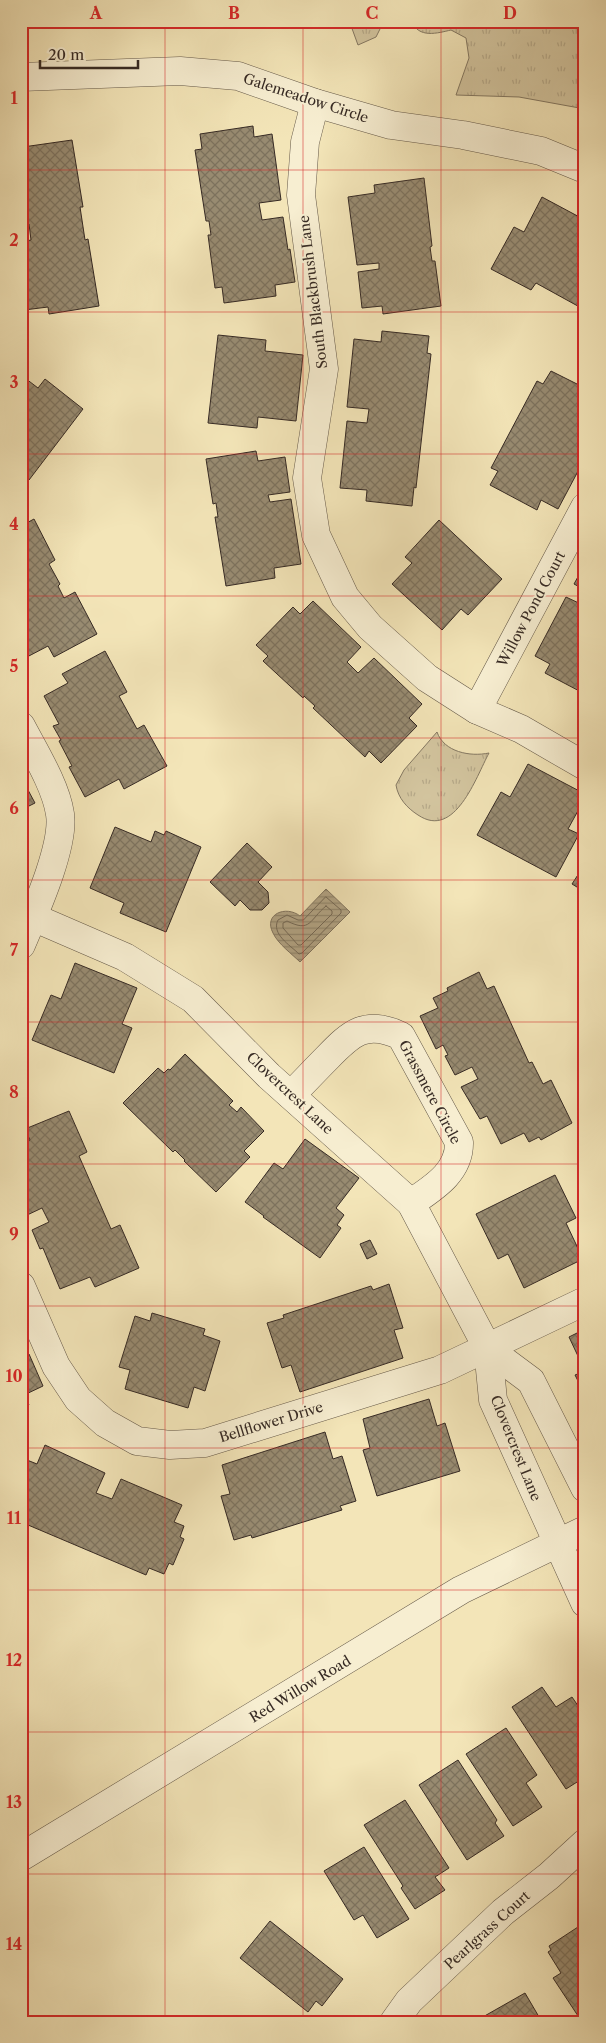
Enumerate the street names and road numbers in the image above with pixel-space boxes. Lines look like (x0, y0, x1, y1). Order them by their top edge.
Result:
street label: Galemeadow Circle (241, 69, 371, 127)
street label: South Blackbrush Lane (295, 214, 331, 370)
street label: Willow Pond Court (492, 548, 569, 671)
street label: Grassmere Circle (395, 1037, 465, 1147)
street label: Clovercrest Lane (243, 1048, 337, 1138)
street label: Clovercrest Lane (487, 1392, 545, 1504)
street label: Bellflower Drive (217, 1398, 325, 1446)
street label: Red Willow Road (246, 1651, 354, 1726)
street label: Pearlgrass Court (440, 1887, 534, 1973)

